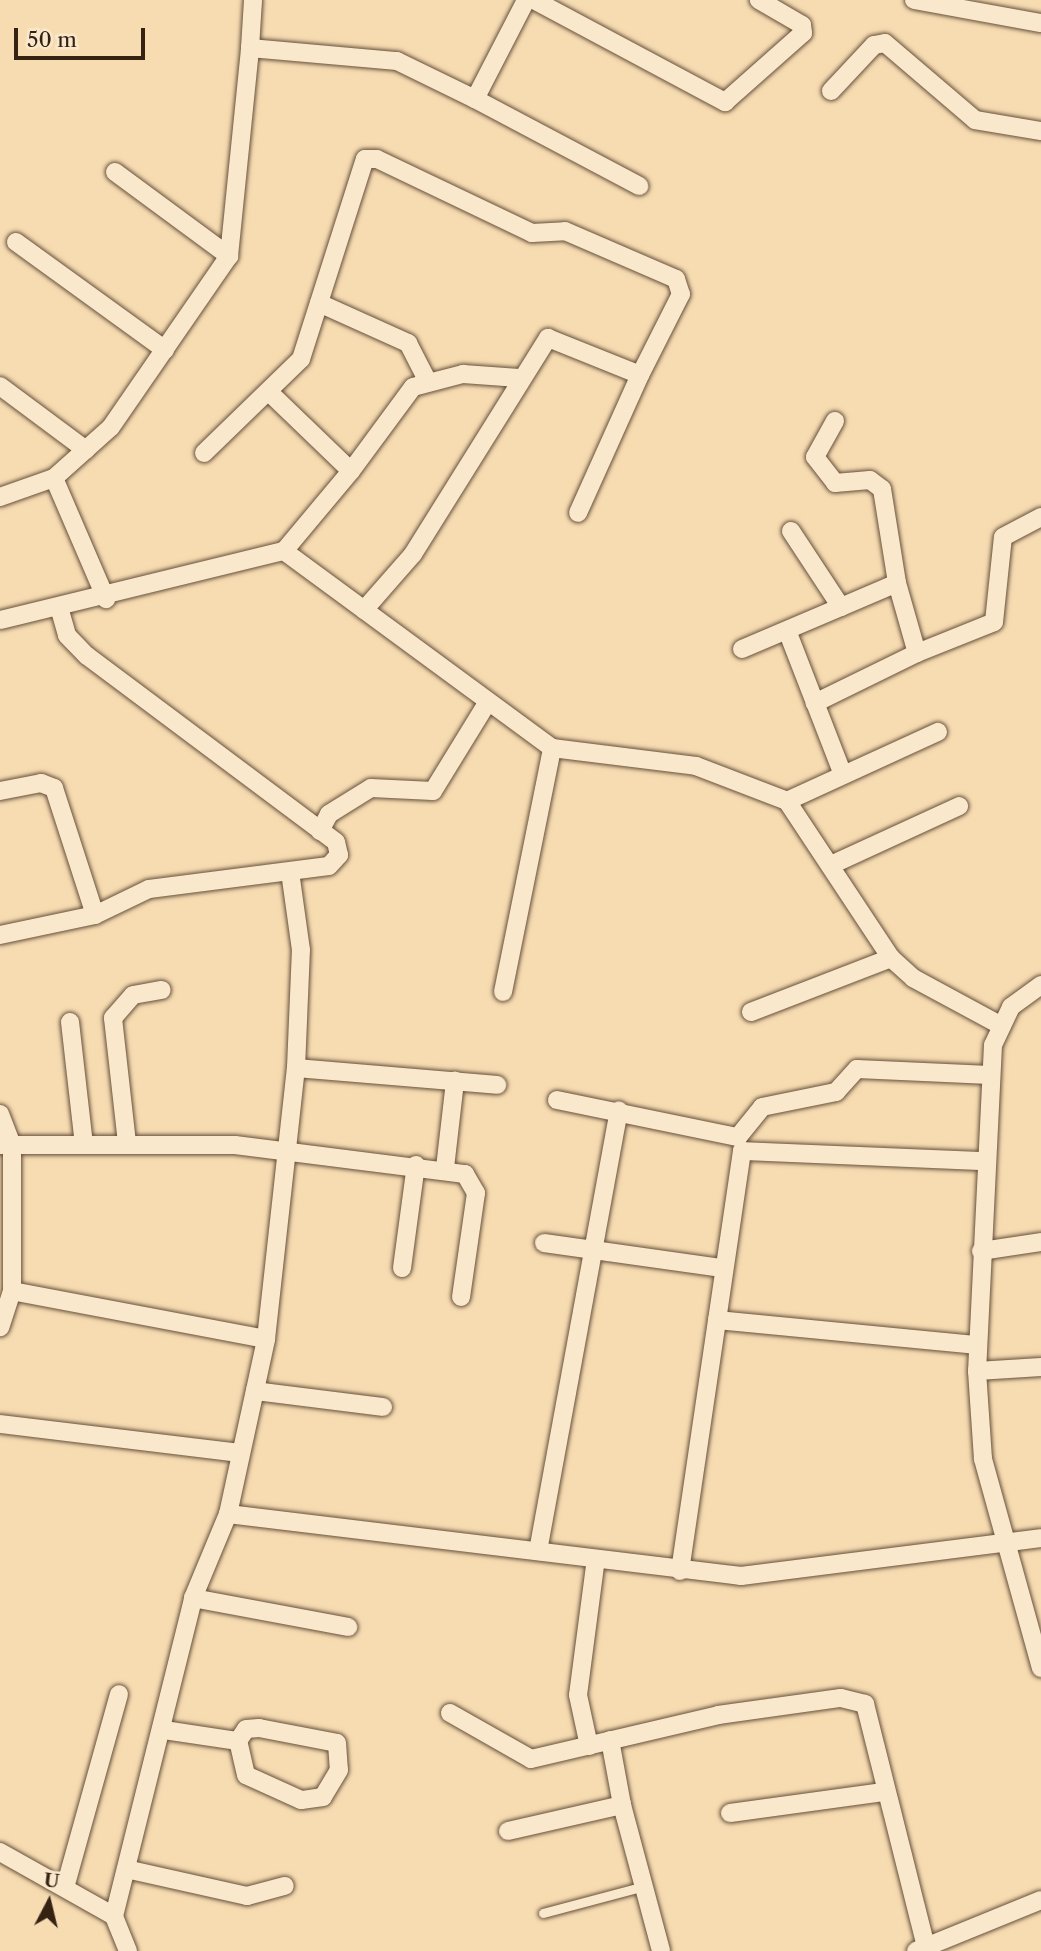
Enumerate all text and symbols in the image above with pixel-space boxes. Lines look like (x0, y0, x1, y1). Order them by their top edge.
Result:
scale bar (18, 14, 149, 58)
text: 50 m (27, 27, 77, 52)
north arrow (14, 1867, 84, 1937)
text: U (43, 1868, 61, 1893)

